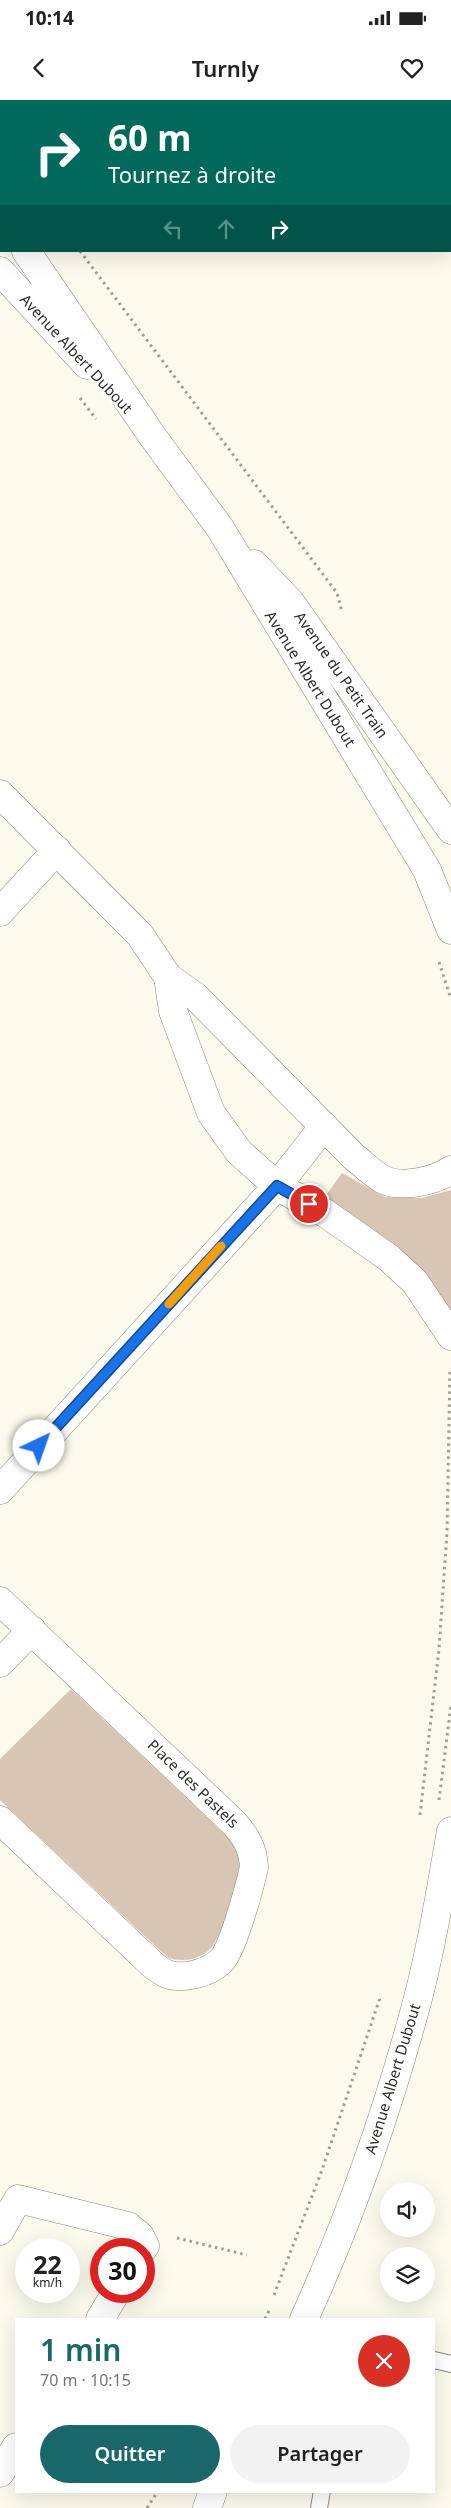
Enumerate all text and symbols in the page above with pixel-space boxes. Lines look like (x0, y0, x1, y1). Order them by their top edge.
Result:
text: 10:14 (25, 5, 74, 31)
text: Turnly (192, 53, 259, 83)
icon: back (25, 54, 53, 82)
icon: heart (398, 54, 426, 82)
text: 60 m (108, 114, 191, 161)
icon: right (25, 120, 90, 185)
text: Tournez à droite (108, 159, 276, 189)
icon: left (159, 215, 187, 243)
icon: ahead (212, 215, 240, 243)
icon: right (265, 215, 293, 243)
street label: Avenue Albert Dubout (16, 289, 138, 418)
street label: Avenue Albert Dubout (261, 607, 361, 751)
street label: Avenue du Petit Train (291, 607, 393, 742)
pin (288, 1183, 330, 1225)
icon: arrive (295, 1190, 323, 1218)
position arrow (12.0, 1419, 64.0, 1471)
street label: Place des Pastels (144, 1735, 244, 1832)
street label: Avenue Albert Dubout (360, 2000, 425, 2156)
map controls (380, 2182, 435, 2302)
button: sound (380, 2182, 435, 2237)
speed limit sign: 30 (90, 2238, 155, 2303)
text: 22 (33, 2247, 62, 2281)
button: layers (380, 2247, 435, 2302)
text: km/h (33, 2274, 62, 2291)
text: 1 min (40, 2329, 121, 2370)
button: close (358, 2335, 410, 2387)
text: 70 m · 10:15 (40, 2369, 131, 2391)
button: Quitter (40, 2425, 220, 2483)
button: Partager (230, 2425, 410, 2483)

